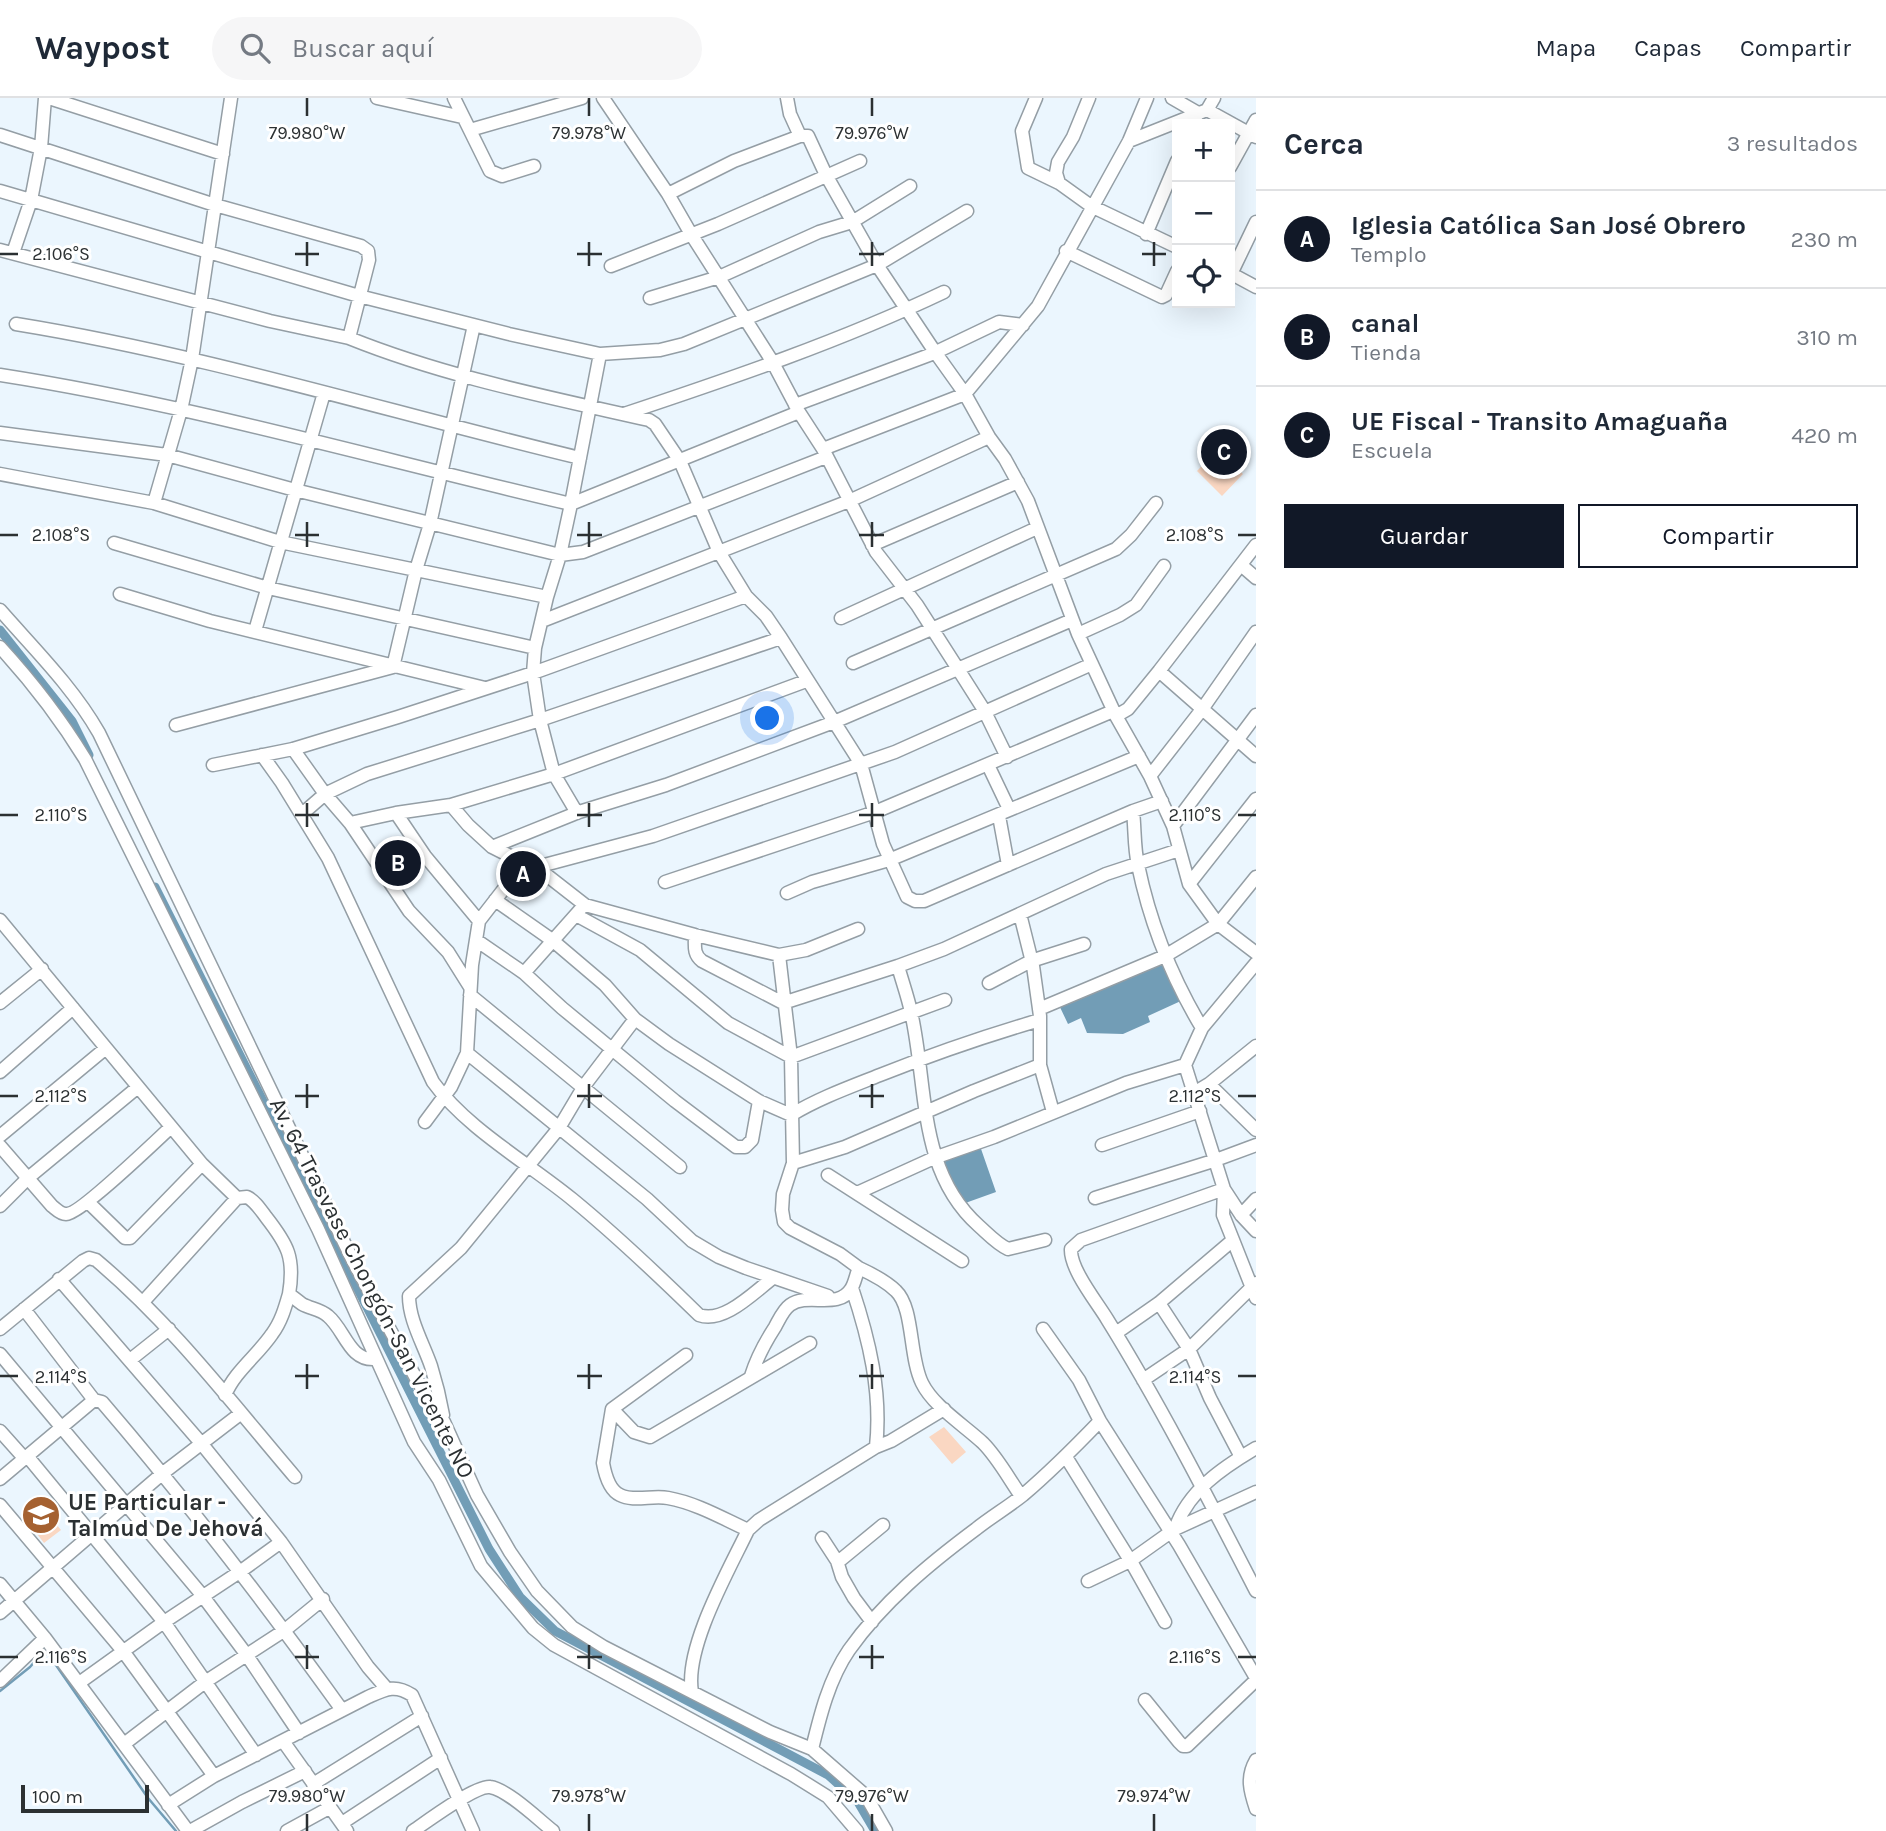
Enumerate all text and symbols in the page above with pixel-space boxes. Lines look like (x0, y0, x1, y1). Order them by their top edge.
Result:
search box (212, 17, 702, 80)
text: Waypost (35, 29, 170, 67)
icon: search (236, 29, 274, 67)
text: Buscar aquí (292, 33, 434, 64)
text: Mapa (1535, 34, 1596, 62)
text: Capas (1634, 34, 1702, 62)
text: Compartir (1740, 34, 1851, 62)
map controls (1172, 119, 1235, 308)
button: + (1172, 119, 1235, 182)
text: 79.980°W (269, 122, 345, 144)
text: 79.978°W (552, 122, 626, 144)
text: 79.976°W (835, 122, 909, 144)
text: Cerca (1284, 126, 1364, 162)
text: 3 resultados (1727, 130, 1858, 157)
button: − (1172, 182, 1235, 245)
text: Iglesia Católica San José Obrero (1351, 210, 1746, 241)
text: A (1300, 226, 1314, 253)
text: 230 m (1790, 226, 1858, 253)
text: Templo (1351, 241, 1427, 268)
text: 2.106°S (32, 243, 90, 265)
button: locate (1172, 245, 1235, 308)
text: canal (1351, 308, 1419, 339)
text: B (1300, 324, 1314, 351)
text: 310 m (1796, 324, 1858, 351)
text: Tienda (1351, 339, 1421, 366)
text: UE Fiscal - Transito Amaguaña (1351, 406, 1728, 437)
text: C (1300, 422, 1314, 449)
text: 420 m (1791, 422, 1858, 449)
pin: C (1201, 426, 1247, 478)
text: Escuela (1351, 437, 1433, 464)
button: Guardar (1284, 504, 1564, 568)
button: Compartir (1578, 504, 1858, 568)
text: 2.108°S (32, 524, 90, 546)
text: 2.108°S (1166, 524, 1224, 546)
your location (750, 701, 784, 735)
text: 2.110°S (34, 804, 88, 826)
text: 2.110°S (1168, 804, 1222, 826)
pin: B (375, 837, 421, 889)
pin: A (500, 848, 546, 900)
text: 2.112°S (35, 1085, 87, 1107)
text: 2.112°S (1169, 1085, 1221, 1107)
street label: Av. 64 Trasvase Chongón-San Vicente NO (264, 1093, 480, 1483)
text: 2.114°S (35, 1366, 87, 1388)
text: 2.114°S (1169, 1366, 1221, 1388)
place label: UE Particular - Talmud De Jehová (68, 1489, 264, 1542)
school or university icon: UE Particular - Talmud De Jehová (20, 1494, 62, 1536)
text: 2.116°S (35, 1646, 87, 1668)
text: 2.116°S (1169, 1646, 1221, 1668)
scale bar (21, 1782, 149, 1814)
text: 79.980°W (269, 1785, 345, 1807)
text: 79.978°W (552, 1785, 626, 1807)
text: 79.976°W (835, 1785, 909, 1807)
text: 79.974°W (1117, 1785, 1191, 1807)
text: 100 m (32, 1786, 83, 1808)

